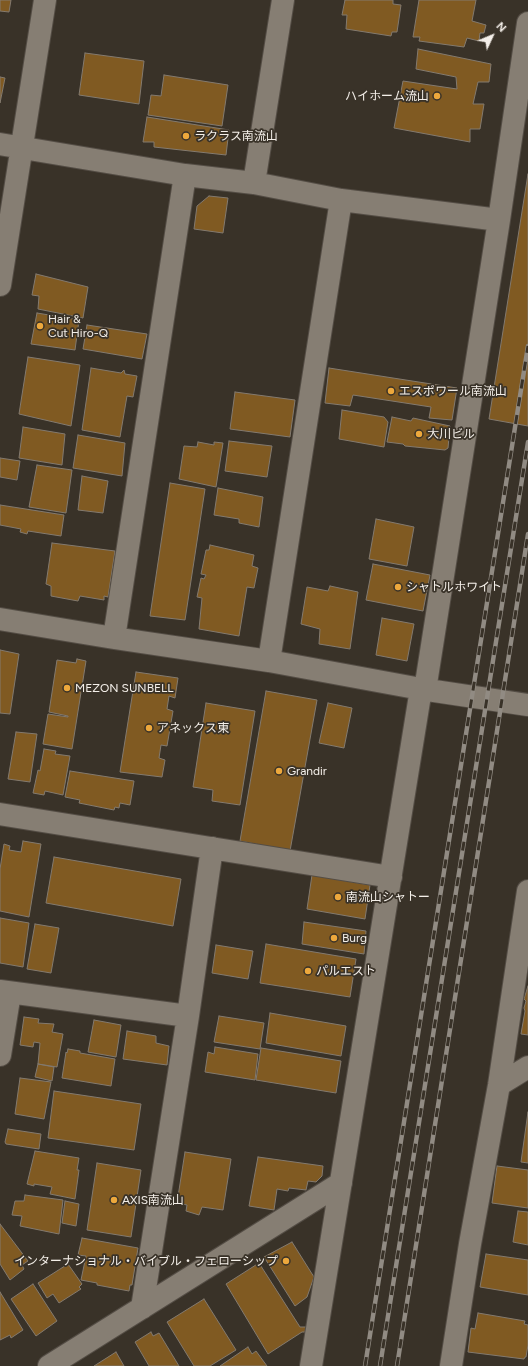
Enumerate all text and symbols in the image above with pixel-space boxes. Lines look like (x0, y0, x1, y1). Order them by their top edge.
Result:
north arrow (472, 16, 512, 56)
text: N (493, 20, 509, 35)
place label: ハイホーム流山 (345, 89, 429, 103)
marker: ハイホーム流山 (432, 91, 442, 101)
place label: ラクラス南流山 (194, 129, 278, 143)
marker: ラクラス南流山 (181, 131, 191, 141)
place label: Hair & Cut Hiro-Q (48, 312, 108, 340)
marker: Hair & Cut Hiro-Q (35, 321, 45, 331)
place label: エスポワール南流山 (399, 384, 507, 398)
marker: エスポワール南流山 (386, 386, 396, 396)
place label: 大川ビル (427, 427, 475, 441)
marker: 大川ビル (414, 429, 424, 439)
place label: シャトルホワイト (406, 580, 502, 594)
marker: シャトルホワイト (393, 582, 403, 592)
place label: MEZON SUNBELL (75, 681, 174, 695)
marker: MEZON SUNBELL (62, 683, 72, 693)
place label: アネックス東 (157, 721, 229, 735)
marker: アネックス東 (144, 723, 154, 733)
place label: Grandir (287, 764, 327, 778)
marker: Grandir (274, 766, 284, 776)
place label: 南流山シャトー (346, 890, 430, 904)
marker: 南流山シャトー (333, 892, 343, 902)
place label: Burg (342, 931, 367, 945)
marker: Burg (329, 933, 339, 943)
place label: パルエスト (316, 964, 376, 978)
marker: パルエスト (303, 966, 313, 976)
place label: AXIS南流山 (122, 1193, 184, 1207)
marker: AXIS南流山 (109, 1195, 119, 1205)
place label: インターナショナル・バイブル・フェローシップ (14, 1254, 278, 1268)
marker: インターナショナル・バイブル・フェローシップ (281, 1256, 291, 1266)

